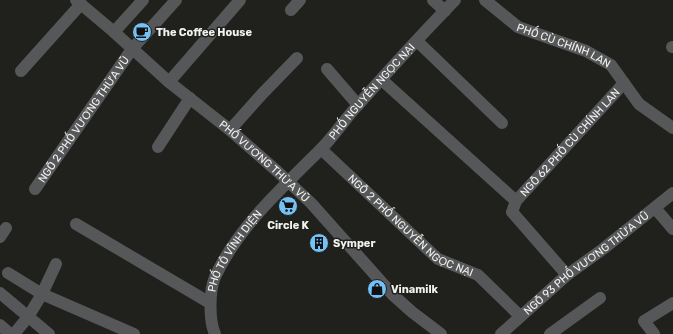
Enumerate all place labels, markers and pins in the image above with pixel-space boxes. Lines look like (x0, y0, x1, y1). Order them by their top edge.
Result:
cafe icon: The Coffee House (131, 21, 153, 43)
place label: The Coffee House (156, 26, 252, 39)
supermarket icon: Circle K (277, 195, 299, 217)
place label: Circle K (267, 219, 310, 232)
building icon: Symper (308, 232, 330, 254)
place label: Symper (333, 237, 375, 250)
shop icon: Vinamilk (366, 278, 388, 300)
place label: Vinamilk (391, 283, 439, 296)

